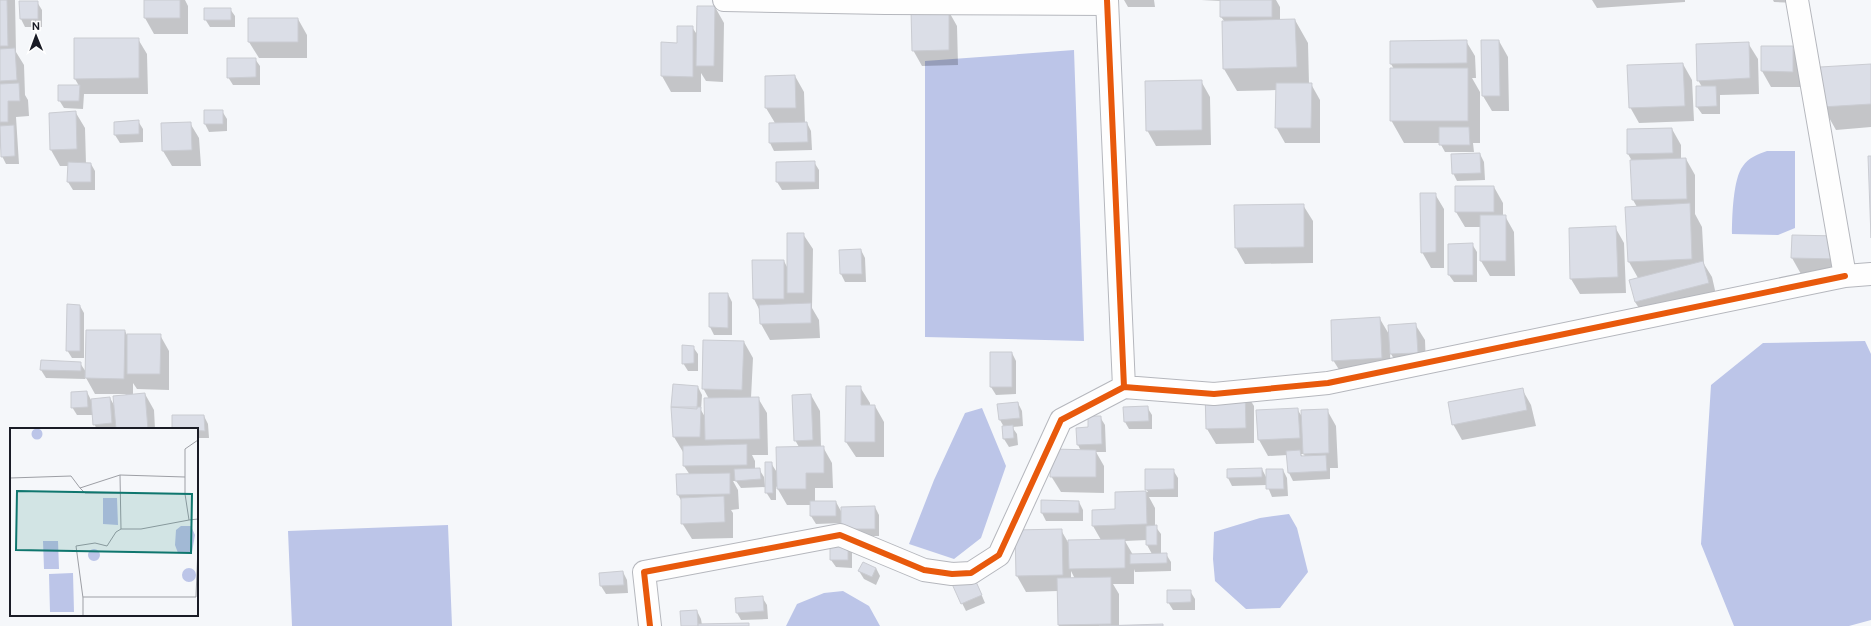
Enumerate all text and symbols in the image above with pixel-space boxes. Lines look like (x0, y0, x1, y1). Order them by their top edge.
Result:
north arrow (16, 16, 56, 56)
text: N (32, 19, 40, 33)
inset map (10, 428, 198, 616)

